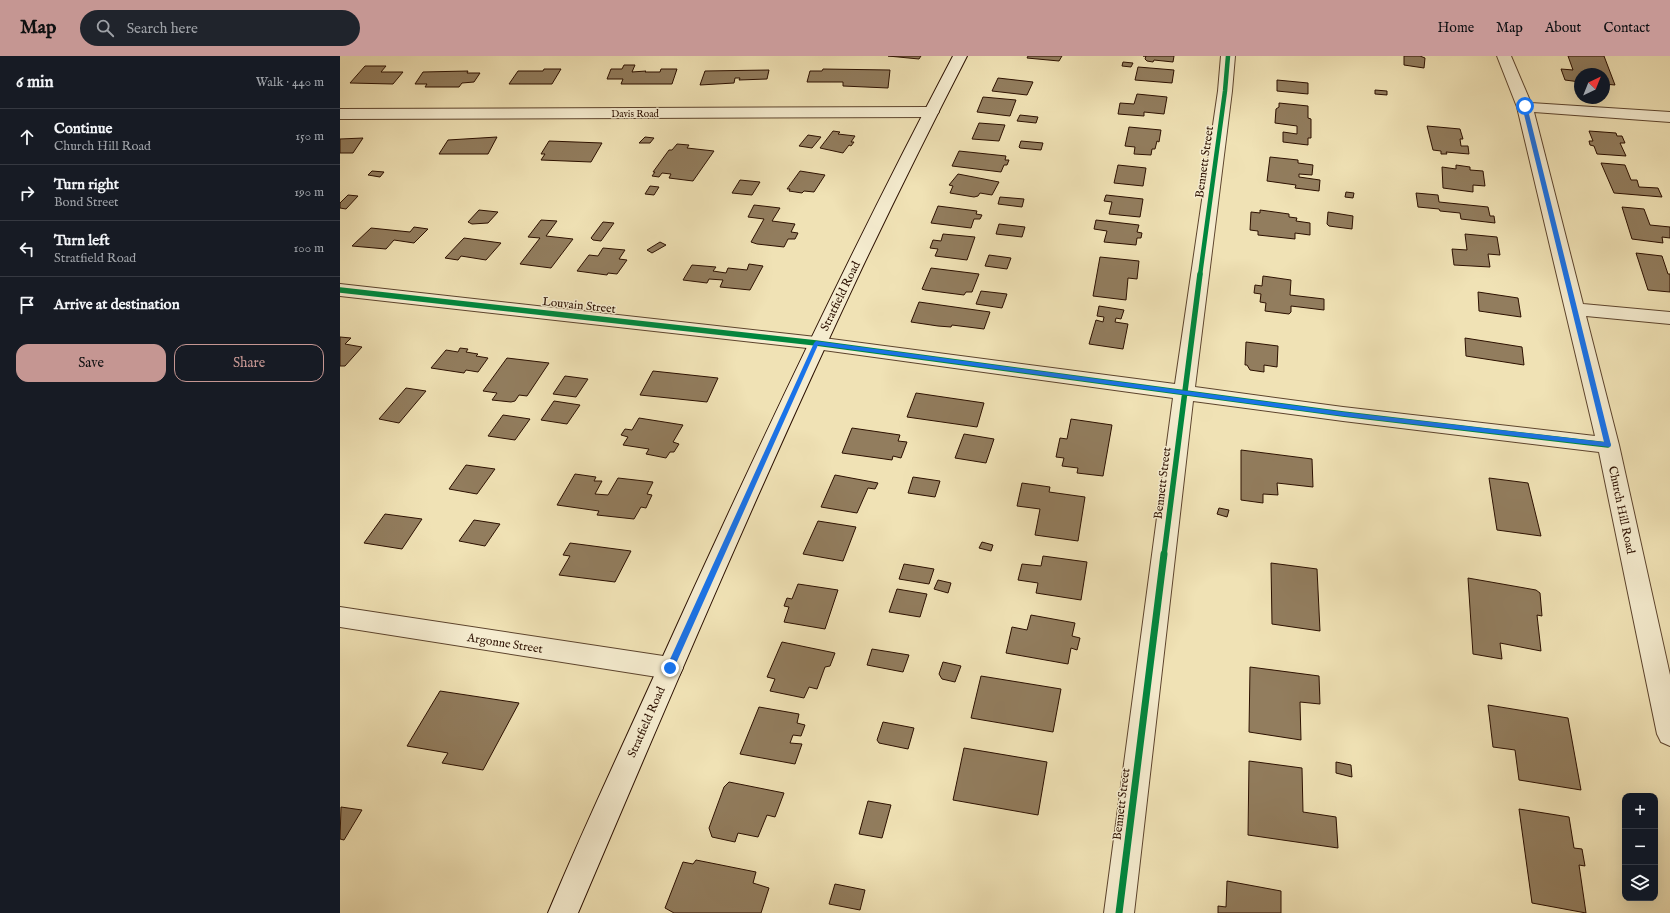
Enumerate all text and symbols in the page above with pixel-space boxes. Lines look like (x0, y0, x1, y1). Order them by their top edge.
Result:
search box (80, 10, 360, 46)
text: Map (20, 16, 56, 40)
icon: search (94, 17, 116, 39)
text: Search here (126, 19, 198, 38)
text: Home (1438, 19, 1474, 37)
text: Map (1496, 19, 1523, 37)
text: About (1545, 19, 1581, 37)
text: Contact (1603, 19, 1650, 37)
north arrow (1574, 68, 1610, 104)
text: 6 min (16, 72, 54, 93)
text: Walk · 440 m (256, 74, 324, 91)
route start (1516, 97, 1534, 115)
street label: Davis Road (611, 108, 659, 121)
text: Continue (54, 119, 112, 138)
street label: Bennett Street (1192, 125, 1217, 199)
icon: ahead (16, 126, 38, 148)
text: 150 m (295, 128, 324, 145)
text: Church Hill Road (54, 138, 151, 155)
text: Turn right (54, 175, 119, 194)
icon: right (16, 182, 38, 204)
text: 190 m (294, 184, 324, 201)
text: Bond Street (54, 194, 119, 211)
text: Turn left (54, 231, 110, 250)
icon: left (16, 238, 38, 260)
text: 100 m (294, 240, 324, 257)
text: Stratfield Road (54, 250, 136, 267)
street label: Stratfield Road (817, 258, 864, 334)
icon: arrive (16, 294, 38, 316)
street label: Louvain Street (541, 294, 616, 317)
text: Arrive at destination (54, 295, 180, 314)
button: Save (16, 344, 166, 382)
button: Share (174, 344, 324, 382)
street label: Bennett Street (1151, 446, 1174, 520)
street label: Church Hill Road (1605, 465, 1638, 556)
street label: Argonne Street (465, 630, 544, 657)
route end (661, 659, 679, 677)
street label: Stratfield Road (624, 684, 669, 760)
street label: Bennett Street (1110, 767, 1133, 841)
map controls (1622, 793, 1658, 901)
button: + (1622, 793, 1658, 829)
button: − (1622, 829, 1658, 865)
button: layers (1622, 865, 1658, 901)

